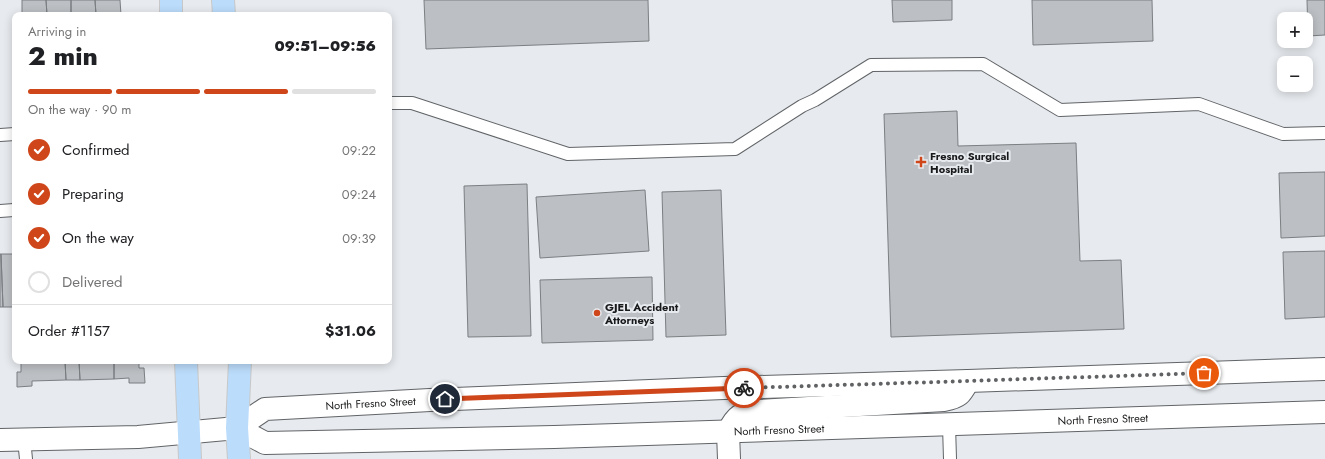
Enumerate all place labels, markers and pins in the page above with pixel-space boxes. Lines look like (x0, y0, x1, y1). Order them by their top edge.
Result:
place label: Fresno Surgical Hospital (930, 148, 1009, 177)
marker: Fresno Surgical Hospital (915, 156, 927, 168)
place label: GJEL Accident Attorneys (604, 299, 679, 328)
marker: GJEL Accident Attorneys (592, 308, 602, 318)
pin (1187, 356, 1221, 390)
pin (428, 382, 462, 416)

